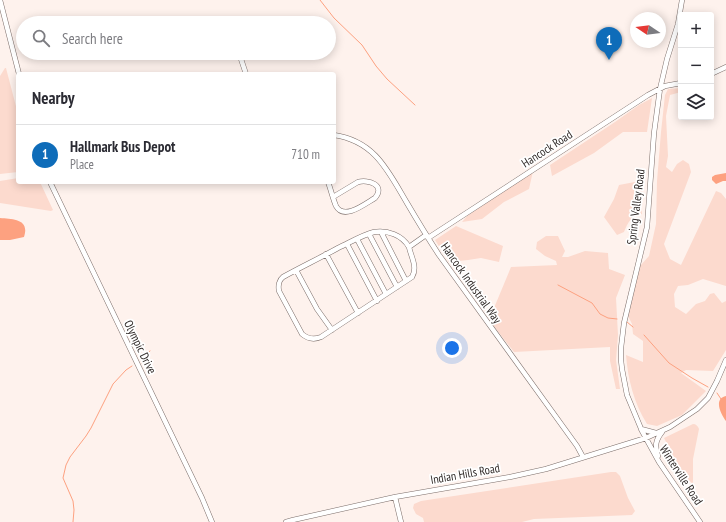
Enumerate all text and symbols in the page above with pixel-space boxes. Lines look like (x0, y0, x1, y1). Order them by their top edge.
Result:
north arrow (630, 12, 666, 48)
map controls (678, 12, 714, 120)
button: + (678, 12, 714, 48)
search box (16, 16, 336, 60)
icon: search (30, 27, 52, 49)
pin: 1 (596, 27, 622, 60)
text: Search here (62, 29, 123, 48)
button: − (678, 48, 714, 84)
button: layers (678, 84, 714, 120)
text: Nearby (32, 87, 75, 109)
street label: Hancock Road (519, 127, 575, 171)
text: Hallmark Bus Depot (70, 137, 175, 156)
text: 1 (42, 146, 48, 163)
text: 710 m (291, 146, 320, 163)
text: Place (70, 156, 94, 173)
street label: Spring Valley Road (623, 168, 648, 246)
street label: Hancock Industrial Way (438, 239, 505, 327)
street label: Olympic Drive (121, 317, 160, 376)
your location (442, 338, 462, 358)
street label: Winterville Road (657, 442, 706, 507)
street label: Indian Hills Road (429, 460, 501, 487)

